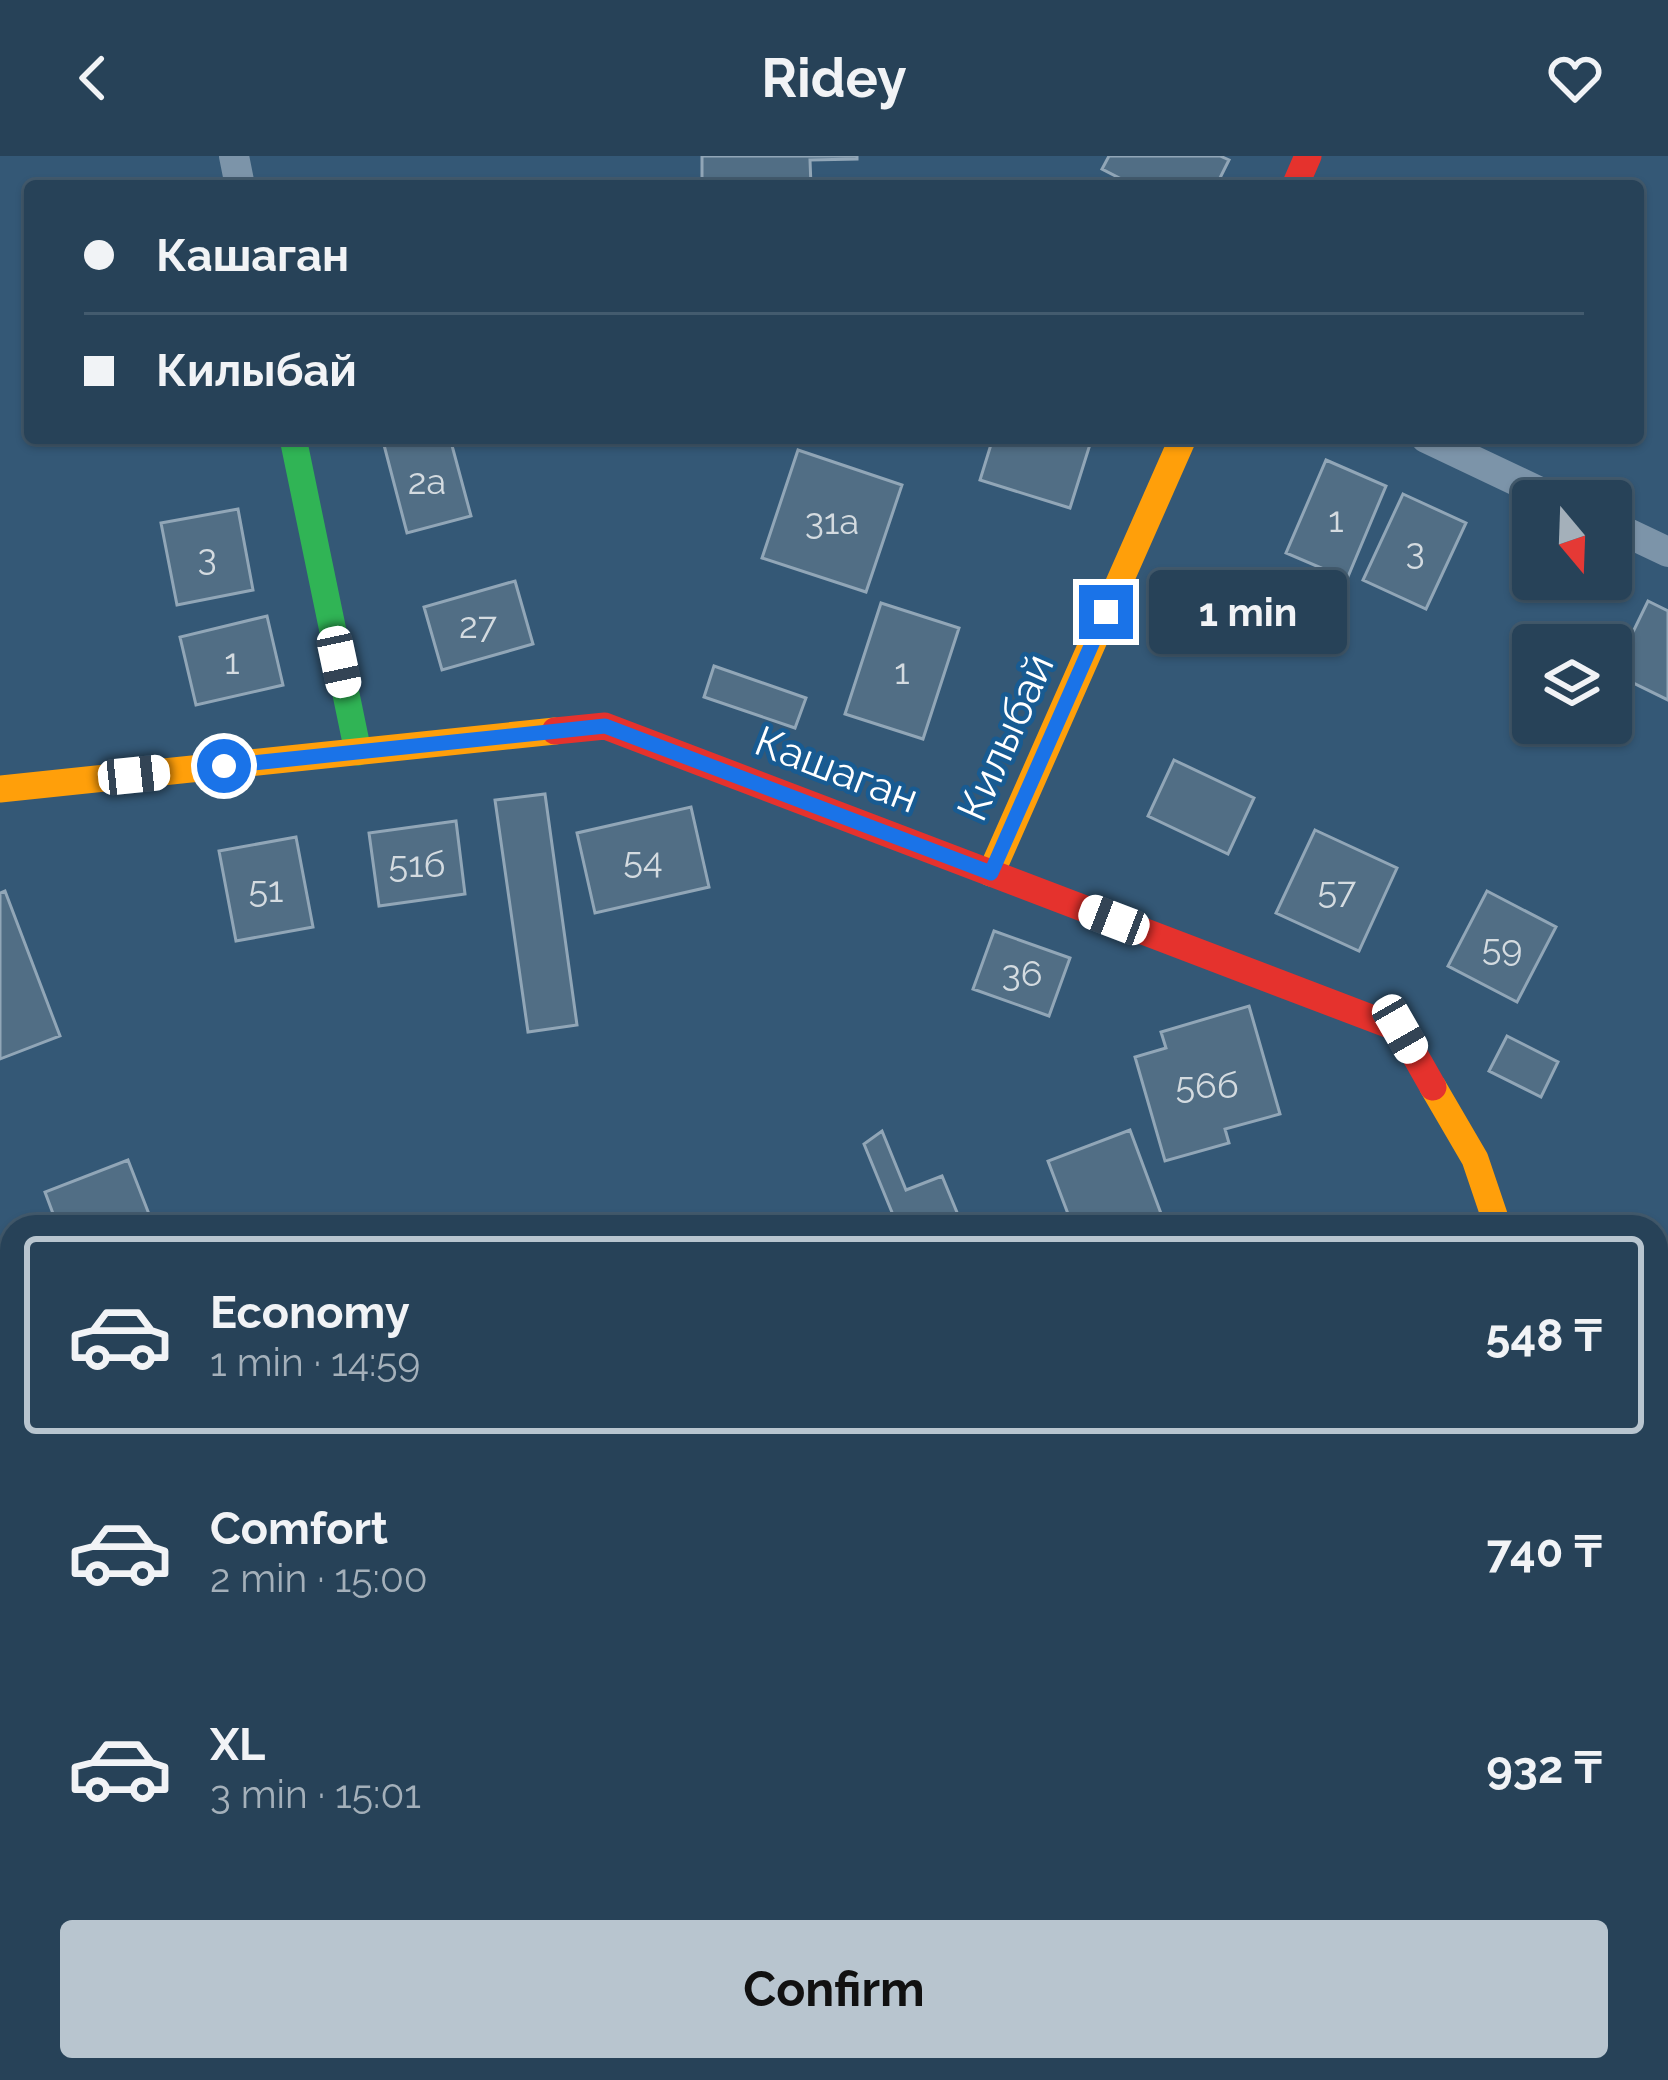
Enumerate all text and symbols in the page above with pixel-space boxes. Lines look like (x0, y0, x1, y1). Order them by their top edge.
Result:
icon: back (60, 45, 126, 111)
icon: heart (1542, 45, 1608, 111)
text: Ridey (761, 46, 907, 110)
text: Кашаган (156, 229, 349, 282)
text: Килыбай (156, 344, 357, 397)
house number: 2а (408, 460, 446, 502)
north arrow (1512, 480, 1632, 600)
map controls (1512, 480, 1632, 744)
house number: 1 (1328, 498, 1344, 540)
house number: 31а (805, 500, 859, 542)
house number: 3 (1405, 530, 1425, 572)
house number: 3 (197, 536, 217, 578)
callout: 1 min (1148, 570, 1346, 654)
route end (1079, 585, 1133, 639)
text: 1 min (1199, 589, 1297, 635)
house number: 27 (459, 604, 497, 646)
car (314, 623, 364, 701)
button: layers (1512, 624, 1632, 744)
house number: 1 (224, 640, 240, 682)
street label: Килыбай (947, 646, 1064, 828)
house number: 1 (894, 650, 910, 692)
street label: Кашаган (749, 716, 925, 823)
route start (197, 739, 251, 793)
car (96, 753, 172, 797)
house number: 54 (623, 839, 663, 881)
house number: 51б (389, 843, 445, 885)
house number: 51 (248, 868, 284, 910)
house number: 57 (1318, 869, 1356, 911)
car (1074, 890, 1154, 950)
house number: 59 (1482, 926, 1522, 968)
house number: 36 (1002, 952, 1042, 994)
car (1366, 989, 1434, 1069)
house number: 56б (1175, 1064, 1239, 1106)
icon: car (66, 1281, 174, 1389)
text: Economy (210, 1286, 410, 1339)
text: 548 ₸ (1486, 1309, 1602, 1362)
text: 1 min · 14:59 (210, 1339, 420, 1385)
icon: car (66, 1497, 174, 1605)
text: Comfort (210, 1502, 388, 1555)
text: 740 ₸ (1487, 1525, 1602, 1578)
text: 2 min · 15:00 (210, 1555, 428, 1601)
icon: car (66, 1713, 174, 1821)
text: XL (210, 1718, 265, 1771)
text: 932 ₸ (1486, 1741, 1602, 1794)
text: 3 min · 15:01 (210, 1771, 421, 1817)
button: Confirm (60, 1920, 1608, 2058)

